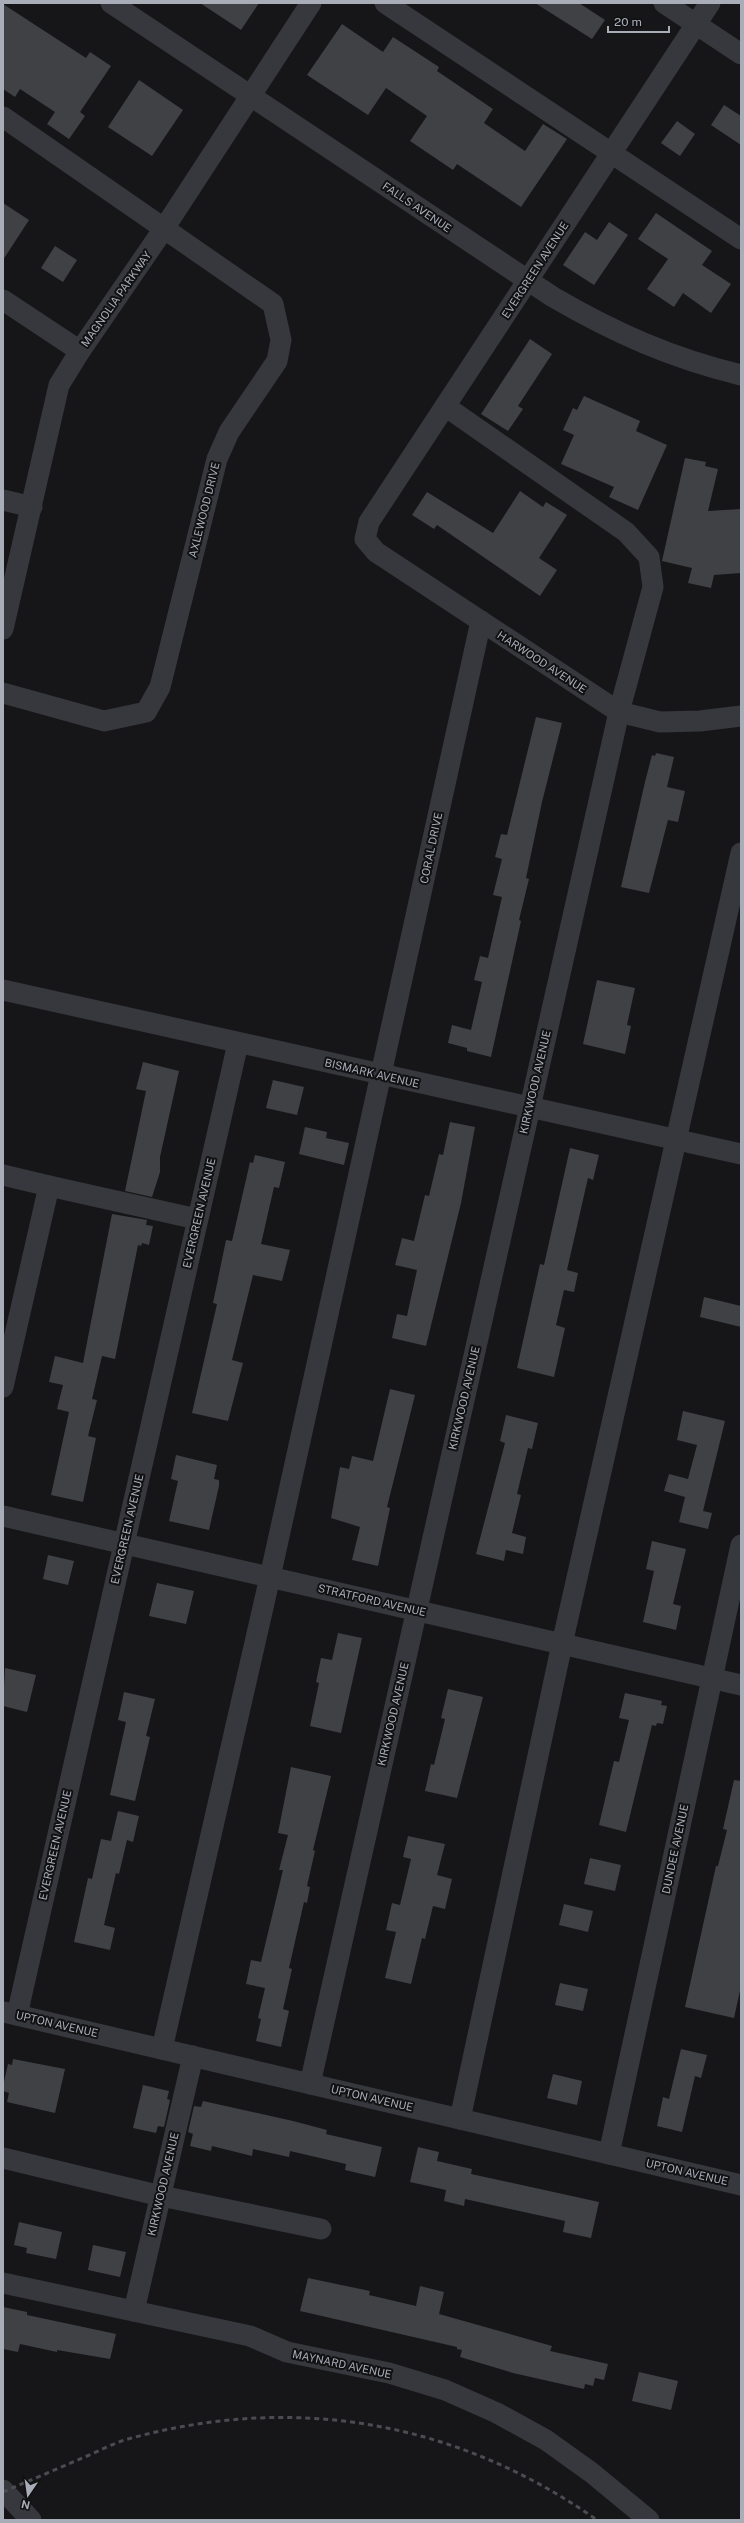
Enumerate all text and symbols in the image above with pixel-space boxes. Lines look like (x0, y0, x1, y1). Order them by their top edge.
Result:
scale bar (608, 8, 669, 34)
text: 20 m (614, 15, 642, 29)
street label: FALLS AVENUE (380, 180, 454, 234)
street label: EVERGREEN AVENUE (499, 219, 571, 320)
street label: MAGNOLIA PARKWAY (78, 249, 154, 349)
street label: AXLEWOOD DRIVE (186, 461, 222, 559)
street label: HARWOOD AVENUE (495, 629, 589, 695)
street label: CORAL DRIVE (418, 811, 444, 885)
street label: KIRKWOOD AVENUE (517, 1029, 553, 1135)
street label: BISMARK AVENUE (324, 1056, 421, 1090)
street label: EVERGREEN AVENUE (181, 1157, 218, 1269)
street label: KIRKWOOD AVENUE (446, 1345, 482, 1451)
street label: EVERGREEN AVENUE (109, 1473, 146, 1585)
street label: STRATFORD AVENUE (317, 1582, 427, 1618)
street label: KIRKWOOD AVENUE (375, 1661, 411, 1767)
street label: EVERGREEN AVENUE (37, 1789, 74, 1901)
street label: DUNDEE AVENUE (660, 1803, 690, 1895)
street label: UPTON AVENUE (15, 2009, 99, 2039)
street label: UPTON AVENUE (330, 2083, 414, 2113)
street label: KIRKWOOD AVENUE (145, 2131, 181, 2237)
street label: UPTON AVENUE (645, 2157, 729, 2187)
street label: MAYNARD AVENUE (291, 2348, 393, 2380)
north arrow (8, 2475, 48, 2515)
text: N (20, 2498, 31, 2512)

